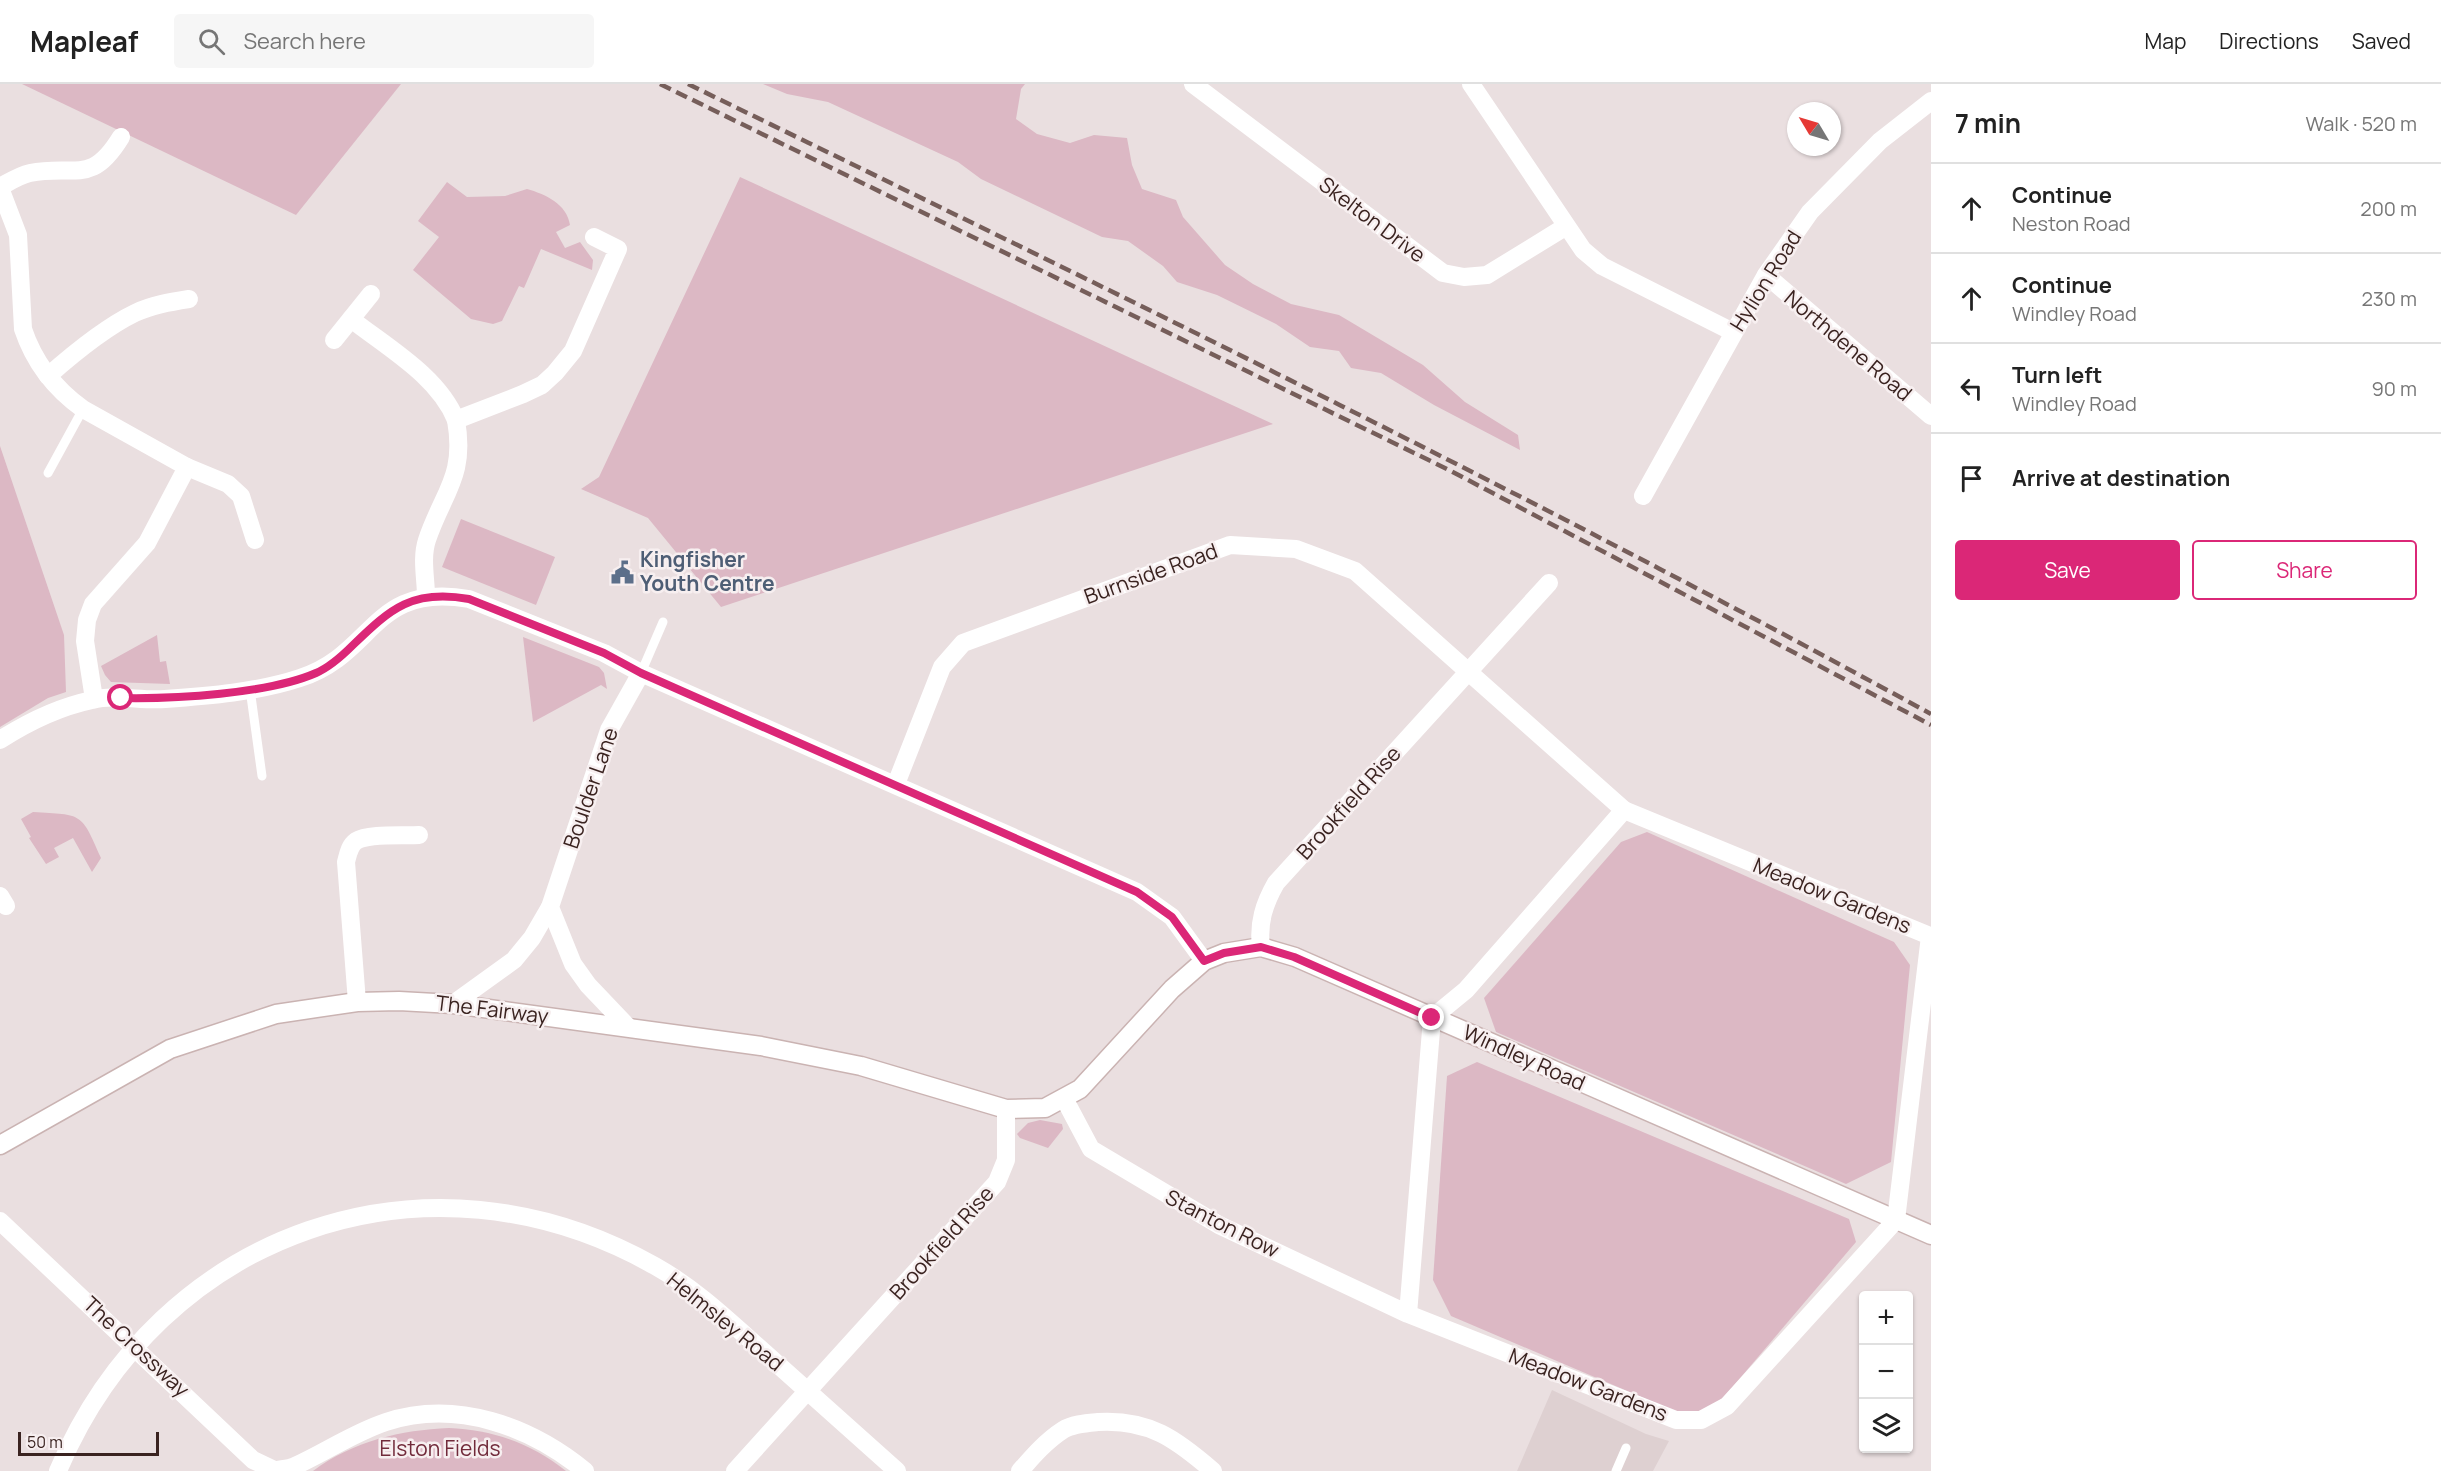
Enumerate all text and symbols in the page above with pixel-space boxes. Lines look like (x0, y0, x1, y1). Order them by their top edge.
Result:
search box (174, 14, 594, 68)
text: Mapleaf (30, 22, 138, 60)
icon: search (195, 25, 228, 58)
text: Search here (243, 26, 366, 56)
text: Map (2145, 27, 2186, 55)
text: Directions (2219, 27, 2319, 55)
text: Saved (2352, 27, 2411, 55)
north arrow (1787, 102, 1841, 156)
text: 7 min (1955, 105, 2021, 141)
text: Walk · 520 m (2305, 110, 2417, 137)
street label: Skelton Drive (1314, 170, 1432, 268)
text: Continue (2012, 180, 2112, 210)
icon: ahead (1955, 192, 1988, 225)
text: 200 m (2360, 195, 2417, 222)
text: Neston Road (2012, 210, 2131, 237)
street label: Hylion Road (1723, 225, 1807, 336)
text: Continue (2012, 270, 2112, 300)
icon: ahead (1955, 282, 1988, 315)
street label: Northdene Road (1779, 284, 1918, 407)
text: 230 m (2361, 285, 2417, 312)
text: Windley Road (2012, 300, 2137, 327)
text: Turn left (2012, 360, 2102, 390)
icon: left (1955, 372, 1988, 405)
text: 90 m (2371, 375, 2417, 402)
text: Windley Road (2012, 390, 2137, 417)
icon: arrive (1955, 462, 1988, 495)
text: Arrive at destination (2012, 463, 2230, 493)
street label: Burnside Road (1080, 536, 1221, 610)
button: Save (1955, 540, 2180, 600)
button: Share (2192, 540, 2417, 600)
place label: Kingfisher Youth Centre (640, 545, 775, 597)
public building icon: Kingfisher Youth Centre (609, 559, 635, 585)
route start (107, 684, 133, 710)
street label: Boulder Lane (556, 723, 624, 852)
street label: Brookfield Rise (1290, 740, 1407, 865)
street label: Meadow Gardens (1749, 851, 1915, 939)
street label: The Fairway (434, 988, 550, 1030)
route end (1418, 1004, 1444, 1030)
street label: Windley Road (1459, 1018, 1590, 1097)
street label: Brookfield Rise (883, 1180, 1000, 1305)
street label: Stanton Row (1161, 1182, 1284, 1264)
street label: Helmsley Road (661, 1266, 790, 1377)
street label: The Crossway (78, 1290, 196, 1403)
map controls (1859, 1291, 1913, 1453)
button: + (1859, 1291, 1913, 1345)
street label: Meadow Gardens (1505, 1341, 1672, 1427)
button: − (1859, 1345, 1913, 1399)
button: layers (1859, 1399, 1913, 1453)
scale bar (18, 1429, 159, 1456)
text: 50 m (27, 1431, 63, 1453)
park label: Elston Fields (379, 1434, 501, 1462)

